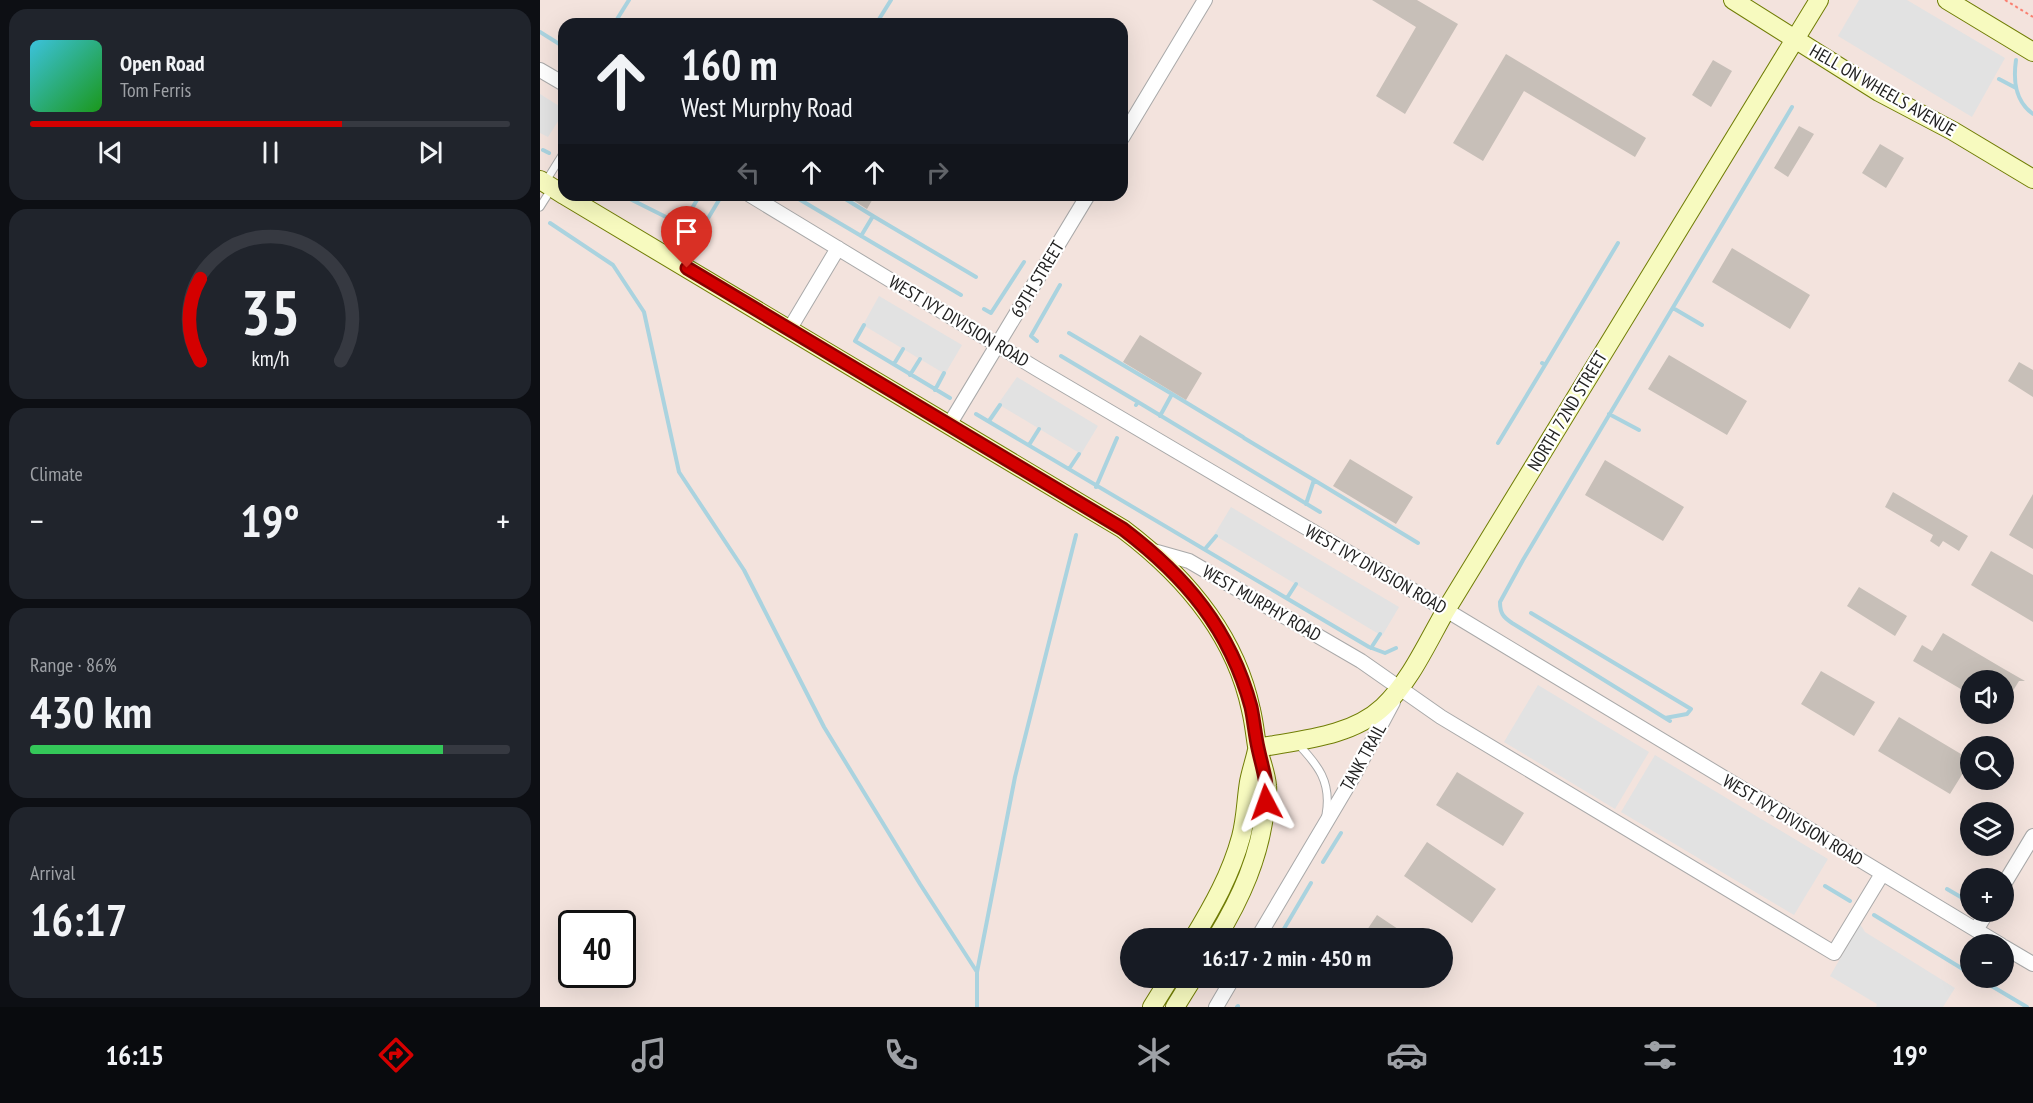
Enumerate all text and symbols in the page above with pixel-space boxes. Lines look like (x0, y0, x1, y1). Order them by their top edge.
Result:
text: 160 m (681, 37, 778, 92)
street label: HELL ON WHEELS AVENUE (1806, 39, 1960, 141)
icon: ahead (582, 42, 660, 120)
text: Open Road (120, 49, 205, 77)
text: Tom Ferris (120, 77, 191, 103)
text: West Murphy Road (681, 90, 853, 124)
icon: previous (94, 136, 127, 169)
icon: pause (254, 136, 287, 169)
icon: next (414, 136, 447, 169)
icon: left (732, 156, 765, 189)
icon: ahead (795, 156, 828, 189)
icon: ahead (858, 156, 891, 189)
icon: right (921, 156, 954, 189)
pin (661, 206, 712, 268)
icon: arrive (670, 215, 703, 248)
street label: 69TH STREET (1005, 236, 1069, 322)
street label: WEST IVY DIVISION ROAD (885, 270, 1033, 372)
text: 35 (240, 271, 300, 352)
text: km/h (251, 344, 289, 372)
street label: NORTH 72ND STREET (1522, 347, 1612, 475)
text: Climate (30, 461, 83, 487)
text: 19° (240, 491, 300, 549)
text: − (30, 499, 44, 542)
text: + (496, 499, 510, 542)
street label: WEST IVY DIVISION ROAD (1301, 519, 1451, 619)
street label: WEST MURPHY ROAD (1199, 560, 1325, 646)
text: Range · 86% (30, 652, 117, 678)
map controls (1960, 670, 2014, 988)
button: sound (1960, 670, 2014, 724)
text: 430 km (30, 682, 152, 740)
street label: TANK TRAIL (1335, 719, 1391, 795)
button: search (1960, 736, 2014, 790)
street label: WEST IVY DIVISION ROAD (1719, 769, 1867, 871)
position arrow (1234, 770, 1298, 834)
button: layers (1960, 802, 2014, 856)
text: Arrival (30, 860, 75, 886)
button: + (1960, 868, 2014, 922)
text: 16:17 (30, 890, 127, 948)
speed limit sign: 40 (558, 910, 636, 988)
button: − (1960, 934, 2014, 988)
text: 16:17 · 2 min · 450 m (1202, 944, 1371, 972)
icon: directions (375, 1034, 417, 1076)
icon: music (628, 1034, 670, 1076)
icon: phone (880, 1034, 922, 1076)
icon: climate (1133, 1034, 1175, 1076)
icon: car (1386, 1034, 1428, 1076)
icon: filters (1639, 1034, 1681, 1076)
text: 16:15 (105, 1038, 164, 1072)
text: 19° (1892, 1038, 1927, 1072)

